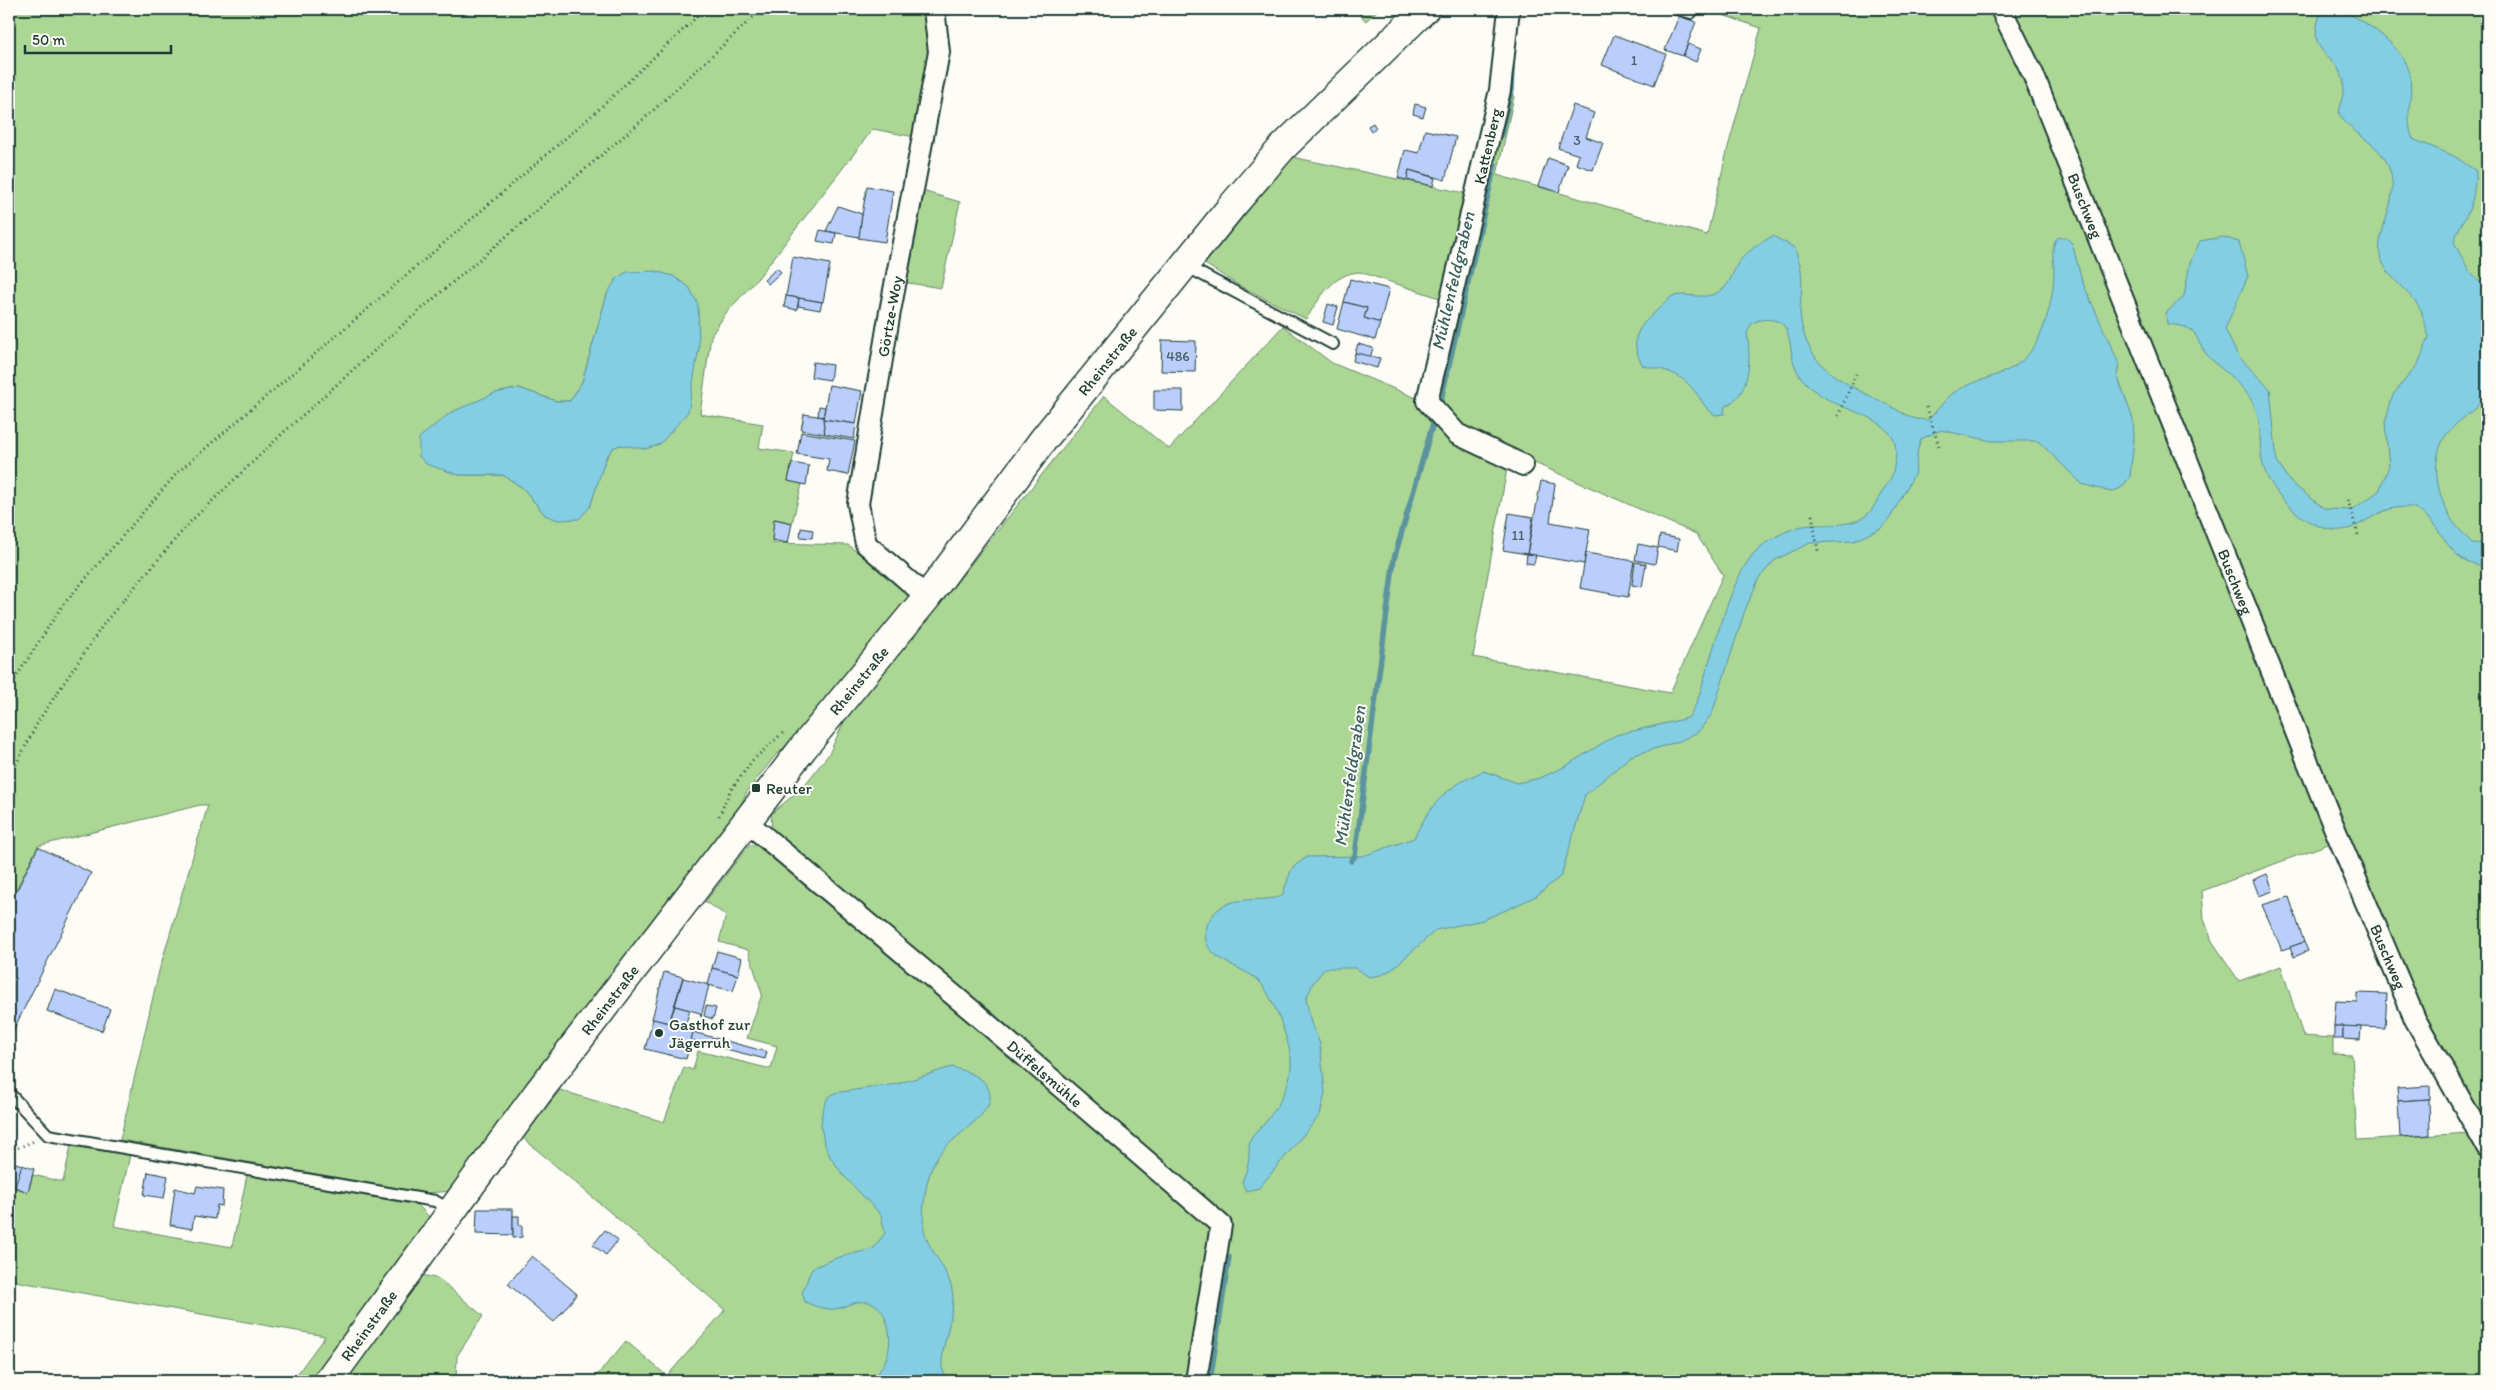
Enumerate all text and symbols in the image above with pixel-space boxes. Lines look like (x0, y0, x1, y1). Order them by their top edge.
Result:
scale bar (25, 22, 171, 54)
text: 50 m (32, 31, 65, 49)
house number: 1 (1631, 52, 1638, 69)
street label: Kattenberg (1470, 106, 1506, 186)
house number: 3 (1573, 132, 1581, 149)
street label: Buschweg (2063, 170, 2107, 242)
water label: Mühlenfeldgraben (1426, 209, 1480, 352)
street label: Görtze-Woy (874, 274, 907, 358)
street label: Rheinstraße (1074, 323, 1141, 400)
house number: 486 (1166, 348, 1190, 365)
house number: 11 (1512, 527, 1525, 544)
street label: Buschweg (2214, 546, 2257, 618)
street label: Rheinstraße (825, 642, 893, 719)
water label: Mühlenfeldgraben (1329, 704, 1371, 848)
place label: Reuter (766, 779, 812, 798)
marker: Reuter (750, 782, 762, 794)
street label: Buschweg (2366, 921, 2411, 993)
street label: Rheinstraße (577, 961, 643, 1039)
place label: Gasthof zur Jägerruh (669, 1015, 751, 1052)
marker: Gasthof zur Jägerruh (653, 1027, 665, 1039)
street label: Düffelsmühle (1003, 1036, 1086, 1112)
street label: Rheinstraße (337, 1286, 401, 1365)

